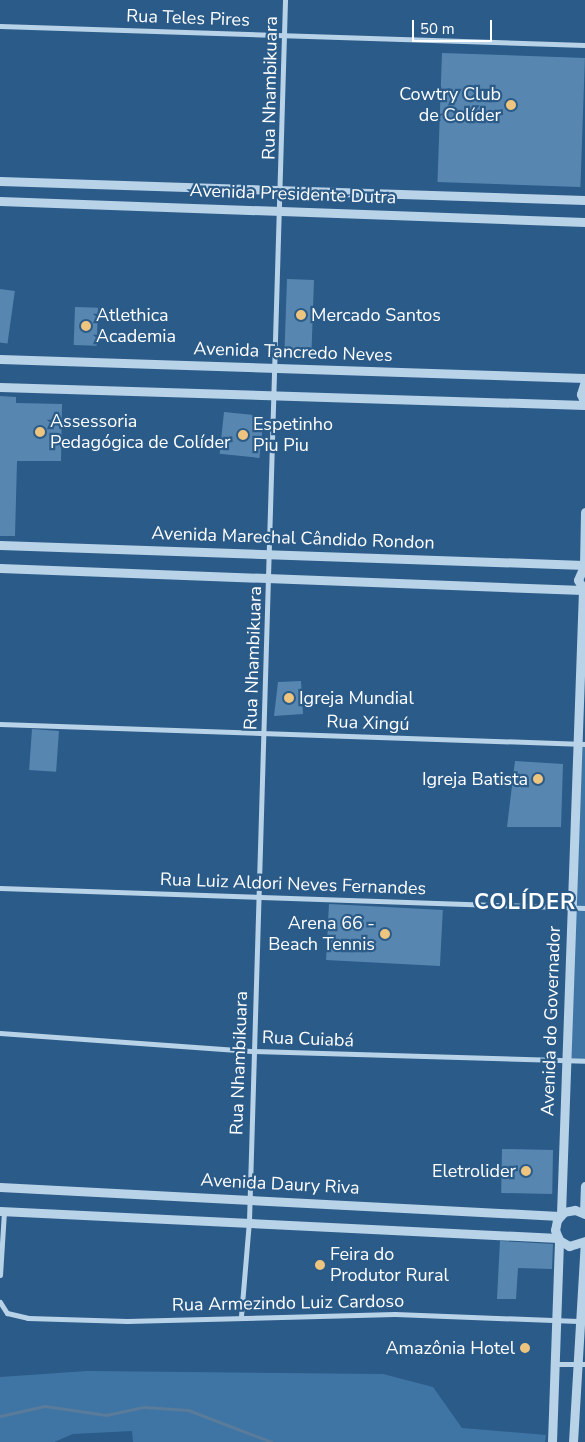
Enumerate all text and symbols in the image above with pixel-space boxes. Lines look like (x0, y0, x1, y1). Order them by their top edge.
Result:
street label: Rua Teles Pires (126, 5, 250, 31)
scale bar (415, 10, 495, 42)
street label: Rua Nhambikuara (258, 16, 282, 160)
text: 50 m (420, 19, 455, 39)
place label: Cowtry Club de Colíder (399, 84, 501, 126)
marker: Cowtry Club de Colíder (505, 99, 517, 111)
street label: Avenida Presidente Dutra (189, 180, 397, 208)
place label: Mercado Santos (311, 304, 441, 326)
place label: Atlethica Academia (96, 305, 176, 348)
marker: Mercado Santos (295, 309, 307, 321)
marker: Atlethica Academia (80, 320, 92, 332)
street label: Avenida Tancredo Neves (193, 338, 393, 366)
place label: Assessoria Pedagógica de Colíder (50, 411, 231, 454)
place label: Espetinho Piu Piu (253, 414, 333, 456)
marker: Assessoria Pedagógica de Colíder (34, 426, 46, 438)
marker: Espetinho Piu Piu (237, 429, 249, 441)
street label: Avenida Marechal Cândido Rondon (151, 522, 435, 554)
street label: Rua Nhambikuara (240, 586, 266, 730)
place label: Igreja Mundial (299, 687, 414, 709)
marker: Igreja Mundial (283, 692, 295, 704)
street label: Rua Xingú (326, 711, 410, 735)
place label: Igreja Batista (422, 768, 528, 790)
marker: Igreja Batista (532, 773, 544, 785)
street label: Rua Luiz Aldori Neves Fernandes (160, 869, 426, 899)
district label: COLÍDER (473, 890, 577, 916)
place label: Arena 66 - Beach Tennis (268, 913, 375, 956)
street label: Avenida do Governador (537, 926, 565, 1116)
marker: Arena 66 - Beach Tennis (379, 928, 391, 940)
street label: Rua Nhambikuara (226, 991, 252, 1135)
street label: Rua Cuiabá (262, 1027, 354, 1051)
place label: Eletrolider (432, 1160, 516, 1182)
marker: Eletrolider (520, 1165, 532, 1177)
street label: Avenida Daury Riva (200, 1169, 360, 1199)
place label: Feira do Produtor Rural (330, 1244, 449, 1286)
marker: Feira do Produtor Rural (314, 1259, 326, 1271)
street label: Rua Armezindo Luiz Cardoso (172, 1290, 404, 1316)
place label: Amazônia Hotel (385, 1337, 515, 1359)
marker: Amazônia Hotel (519, 1342, 531, 1354)

